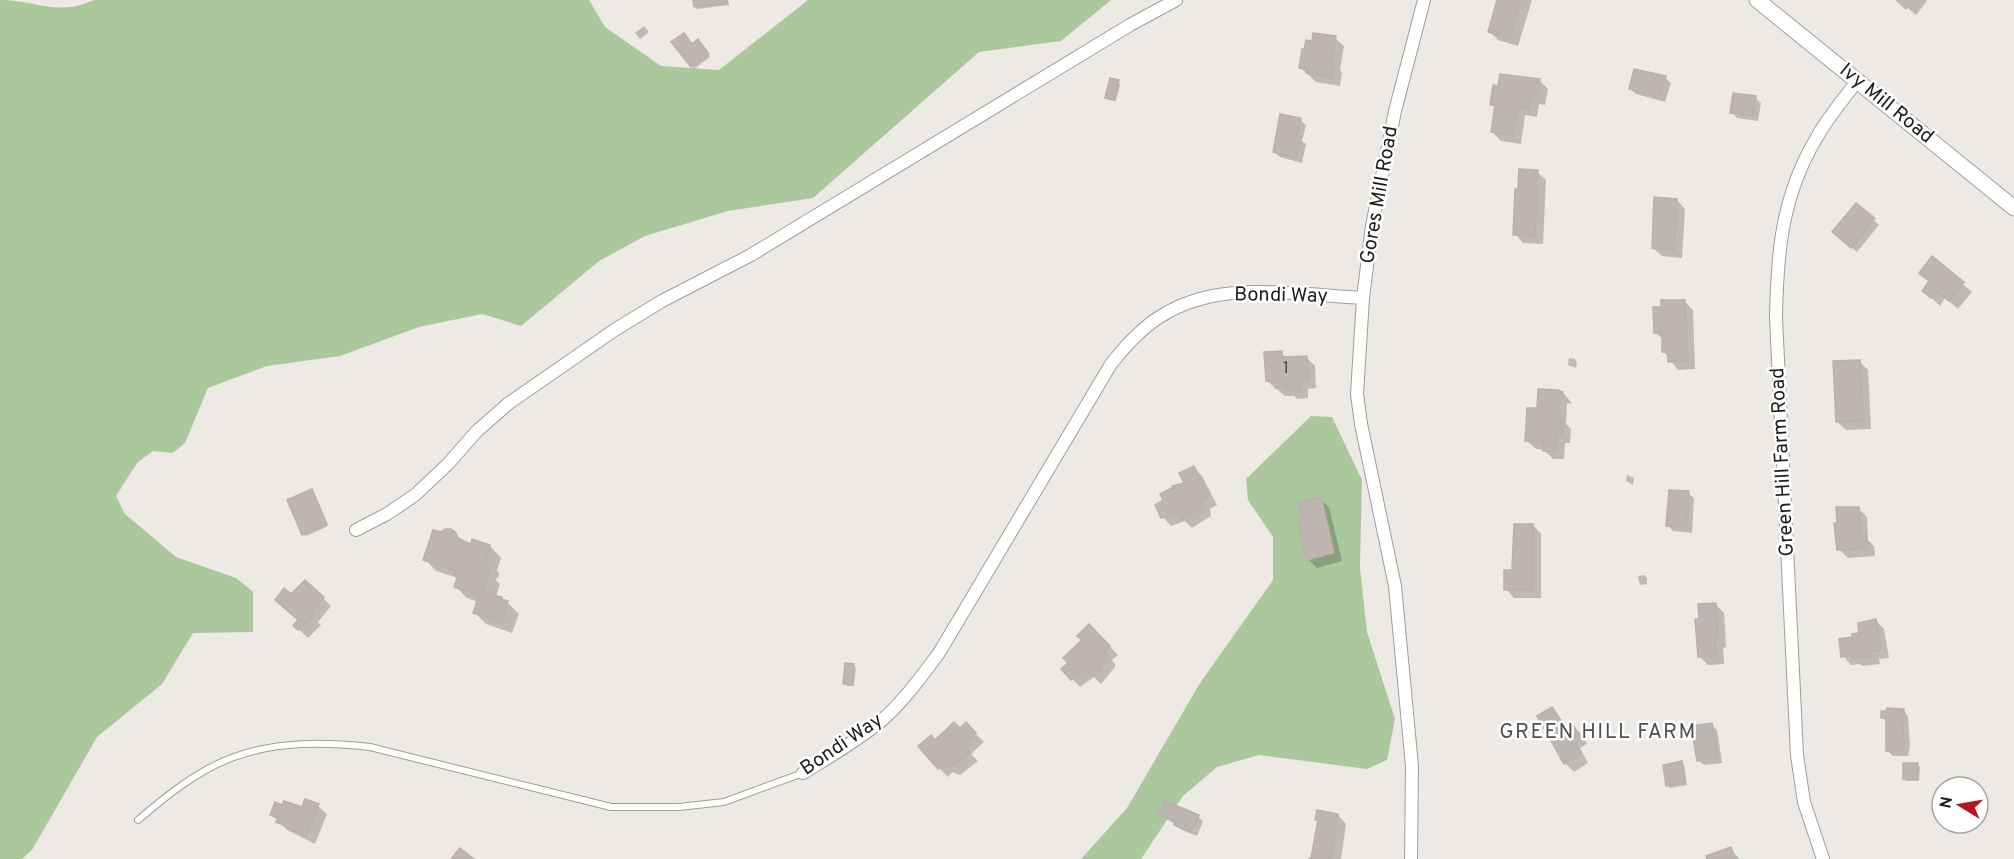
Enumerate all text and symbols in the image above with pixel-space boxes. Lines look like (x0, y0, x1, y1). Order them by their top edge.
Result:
street label: Ivy Mill Road (1833, 58, 1939, 150)
street label: Gores Mill Road (1355, 124, 1405, 266)
street label: Bondi Way (1234, 282, 1328, 310)
house number: 1 (1283, 359, 1289, 379)
street label: Green Hill Farm Road (1765, 367, 1801, 557)
street label: Bondi Way (796, 708, 888, 782)
district label: GREEN HILL FARM (1499, 719, 1697, 746)
north arrow (1930, 775, 1990, 835)
text: N (1936, 795, 1958, 810)

